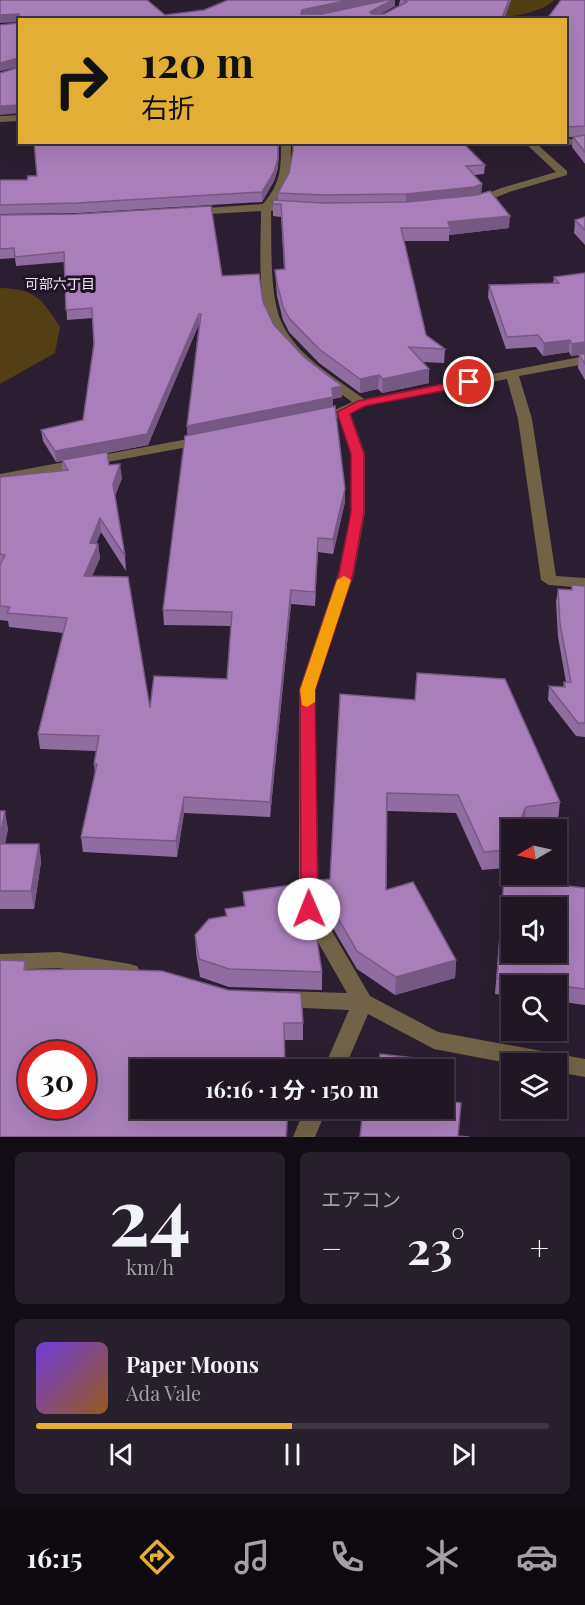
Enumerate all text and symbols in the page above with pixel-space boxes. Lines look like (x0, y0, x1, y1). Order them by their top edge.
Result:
text: 120 m (141, 33, 254, 89)
icon: right (42, 42, 120, 120)
text: 右折 (141, 89, 195, 125)
district label: 可部六丁目 (25, 274, 95, 293)
pin (443, 356, 494, 407)
icon: arrive (452, 365, 485, 398)
north arrow (501, 819, 567, 885)
map controls (501, 819, 567, 1119)
position arrow (277, 877, 341, 941)
button: sound (501, 897, 567, 963)
button: search (501, 975, 567, 1041)
speed limit sign: 30 (18, 1041, 96, 1119)
button: layers (501, 1053, 567, 1119)
text: 16:16 · 1 分 · 150 m (205, 1074, 379, 1104)
text: 24 (109, 1162, 191, 1266)
text: エアコン (321, 1185, 401, 1212)
text: 23° (407, 1216, 465, 1276)
text: − (321, 1225, 342, 1269)
text: + (530, 1225, 549, 1269)
text: km/h (126, 1253, 174, 1280)
text: Paper Moons (126, 1349, 259, 1379)
text: Ada Vale (126, 1379, 201, 1406)
icon: previous (105, 1438, 138, 1471)
icon: pause (276, 1438, 309, 1471)
icon: next (447, 1438, 480, 1471)
icon: directions (136, 1536, 178, 1578)
icon: music (231, 1536, 273, 1578)
icon: phone (326, 1536, 368, 1578)
icon: climate (421, 1536, 463, 1578)
icon: car (516, 1536, 558, 1578)
text: 16:15 (27, 1539, 82, 1575)

